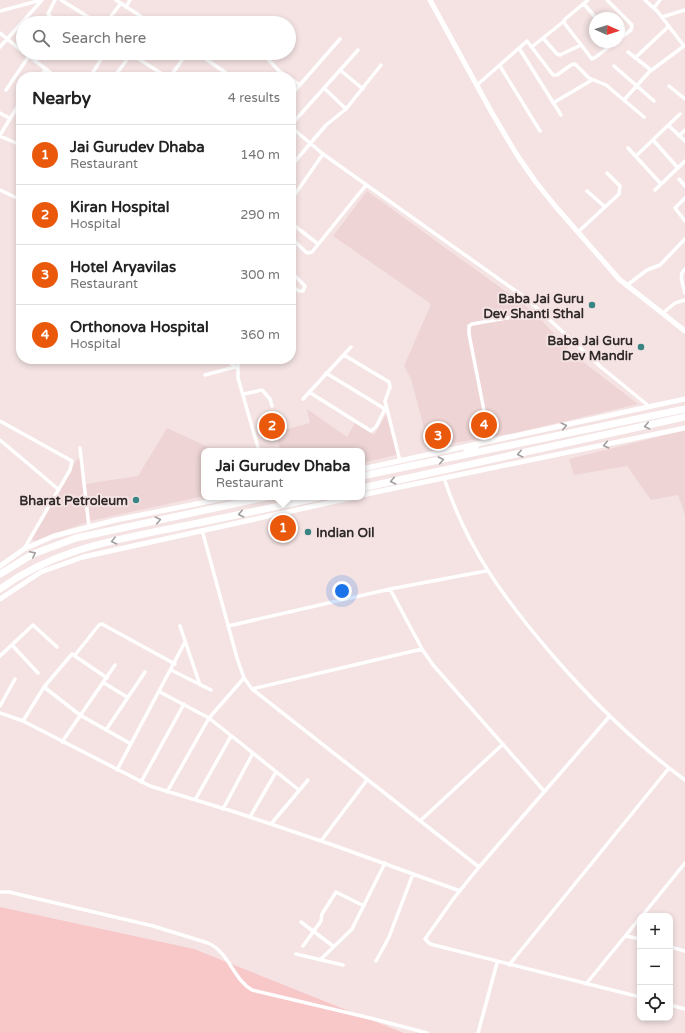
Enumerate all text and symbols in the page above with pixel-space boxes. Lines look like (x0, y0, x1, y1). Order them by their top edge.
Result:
north arrow (589, 12, 625, 48)
search box (16, 16, 296, 60)
icon: search (30, 27, 52, 49)
text: Search here (62, 29, 146, 47)
text: Nearby (32, 88, 91, 109)
text: 4 results (228, 90, 280, 106)
text: Jai Gurudev Dhaba (70, 138, 205, 156)
text: 1 (41, 147, 49, 163)
text: 140 m (240, 147, 280, 163)
text: Restaurant (70, 156, 138, 172)
text: Kiran Hospital (70, 198, 170, 216)
text: 2 (41, 207, 49, 223)
text: 290 m (240, 207, 280, 223)
text: Hospital (70, 216, 121, 232)
text: Hotel Aryavilas (70, 258, 176, 276)
text: 3 (41, 267, 49, 283)
text: 300 m (240, 267, 280, 283)
text: Restaurant (70, 276, 138, 292)
place label: Baba Jai Guru Dev Shanti Sthal (483, 291, 584, 322)
marker: Baba Jai Guru Dev Shanti Sthal (587, 300, 597, 310)
text: Orthonova Hospital (70, 318, 209, 336)
text: 4 (41, 327, 49, 343)
text: 360 m (240, 327, 280, 343)
place label: Baba Jai Guru Dev Mandir (547, 333, 634, 364)
text: Hospital (70, 336, 121, 352)
marker: Baba Jai Guru Dev Mandir (636, 342, 646, 352)
pin: 4 (471, 410, 497, 440)
pin: 2 (259, 411, 285, 441)
pin: 3 (425, 421, 451, 451)
one-way arrow (644, 421, 650, 429)
one-way arrow (561, 423, 568, 431)
one-way arrow (603, 440, 609, 448)
popup (201, 448, 365, 500)
one-way arrow (517, 449, 523, 457)
one-way arrow (438, 456, 444, 464)
text: Jai Gurudev Dhaba (216, 457, 350, 475)
text: Restaurant (216, 475, 284, 491)
one-way arrow (390, 477, 396, 485)
place label: Bharat Petroleum (19, 493, 128, 509)
marker: Bharat Petroleum (131, 495, 141, 505)
one-way arrow (238, 509, 244, 517)
pin: 1 (270, 513, 296, 543)
one-way arrow (155, 517, 161, 525)
place label: Indian Oil (316, 525, 374, 541)
marker: Indian Oil (303, 527, 313, 537)
one-way arrow (110, 536, 117, 544)
one-way arrow (29, 551, 37, 559)
your location (332, 581, 352, 601)
map controls (637, 913, 673, 1021)
button: + (637, 913, 673, 949)
button: − (637, 949, 673, 985)
button: locate (637, 985, 673, 1021)

